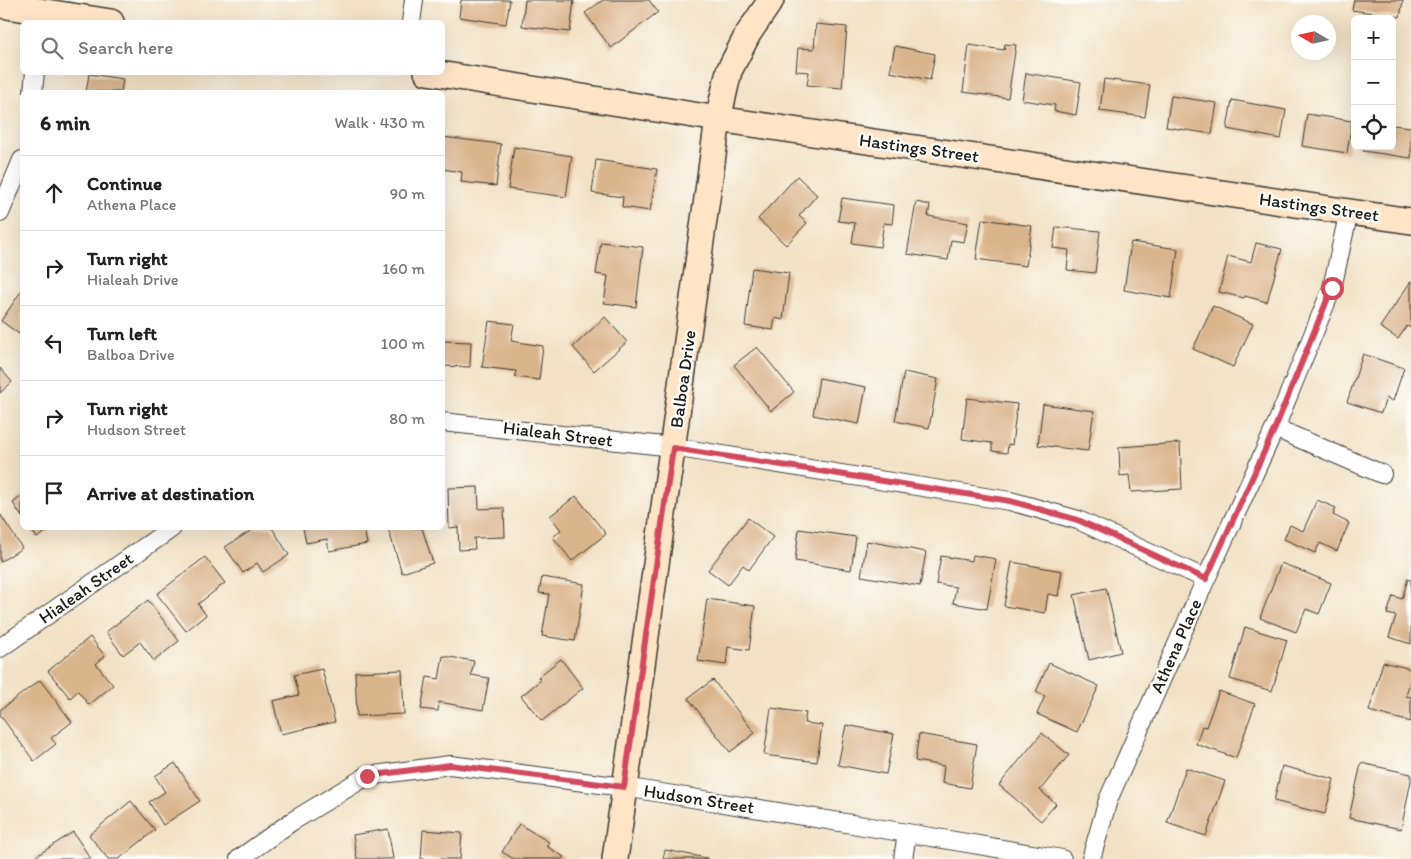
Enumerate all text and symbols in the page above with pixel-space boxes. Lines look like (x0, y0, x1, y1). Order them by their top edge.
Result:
north arrow (1291, 15, 1336, 60)
map controls (1351, 15, 1396, 150)
button: + (1351, 15, 1396, 60)
search box (20, 20, 445, 75)
icon: search (38, 34, 66, 62)
text: Search here (78, 36, 173, 59)
button: − (1351, 60, 1396, 105)
button: locate (1351, 105, 1396, 150)
text: 6 min (40, 110, 90, 135)
text: Walk · 430 m (335, 113, 425, 132)
street label: Hastings Street (858, 129, 980, 167)
text: Continue (87, 172, 162, 195)
icon: ahead (40, 179, 68, 207)
text: 90 m (390, 184, 425, 203)
street label: Hastings Street (1258, 188, 1380, 226)
text: Athena Place (87, 195, 177, 214)
text: Turn right (87, 247, 168, 270)
icon: right (40, 254, 68, 282)
text: 160 m (382, 259, 425, 278)
text: Hialeah Drive (87, 270, 179, 289)
route start (1321, 277, 1344, 300)
text: Turn left (87, 322, 157, 345)
icon: left (40, 329, 68, 357)
street label: Balboa Drive (665, 329, 701, 429)
text: 100 m (381, 334, 425, 353)
text: Balboa Drive (87, 345, 175, 364)
text: Turn right (87, 397, 168, 420)
icon: right (40, 404, 68, 432)
text: 80 m (389, 409, 425, 428)
street label: Hialeah Street (502, 416, 614, 452)
text: Hudson Street (87, 420, 186, 439)
icon: arrive (40, 479, 68, 507)
text: Arrive at destination (87, 482, 254, 505)
street label: Hialeah Street (35, 547, 138, 629)
street label: Athena Place (1145, 596, 1207, 696)
route end (356, 765, 379, 788)
street label: Hudson Street (642, 779, 756, 819)

